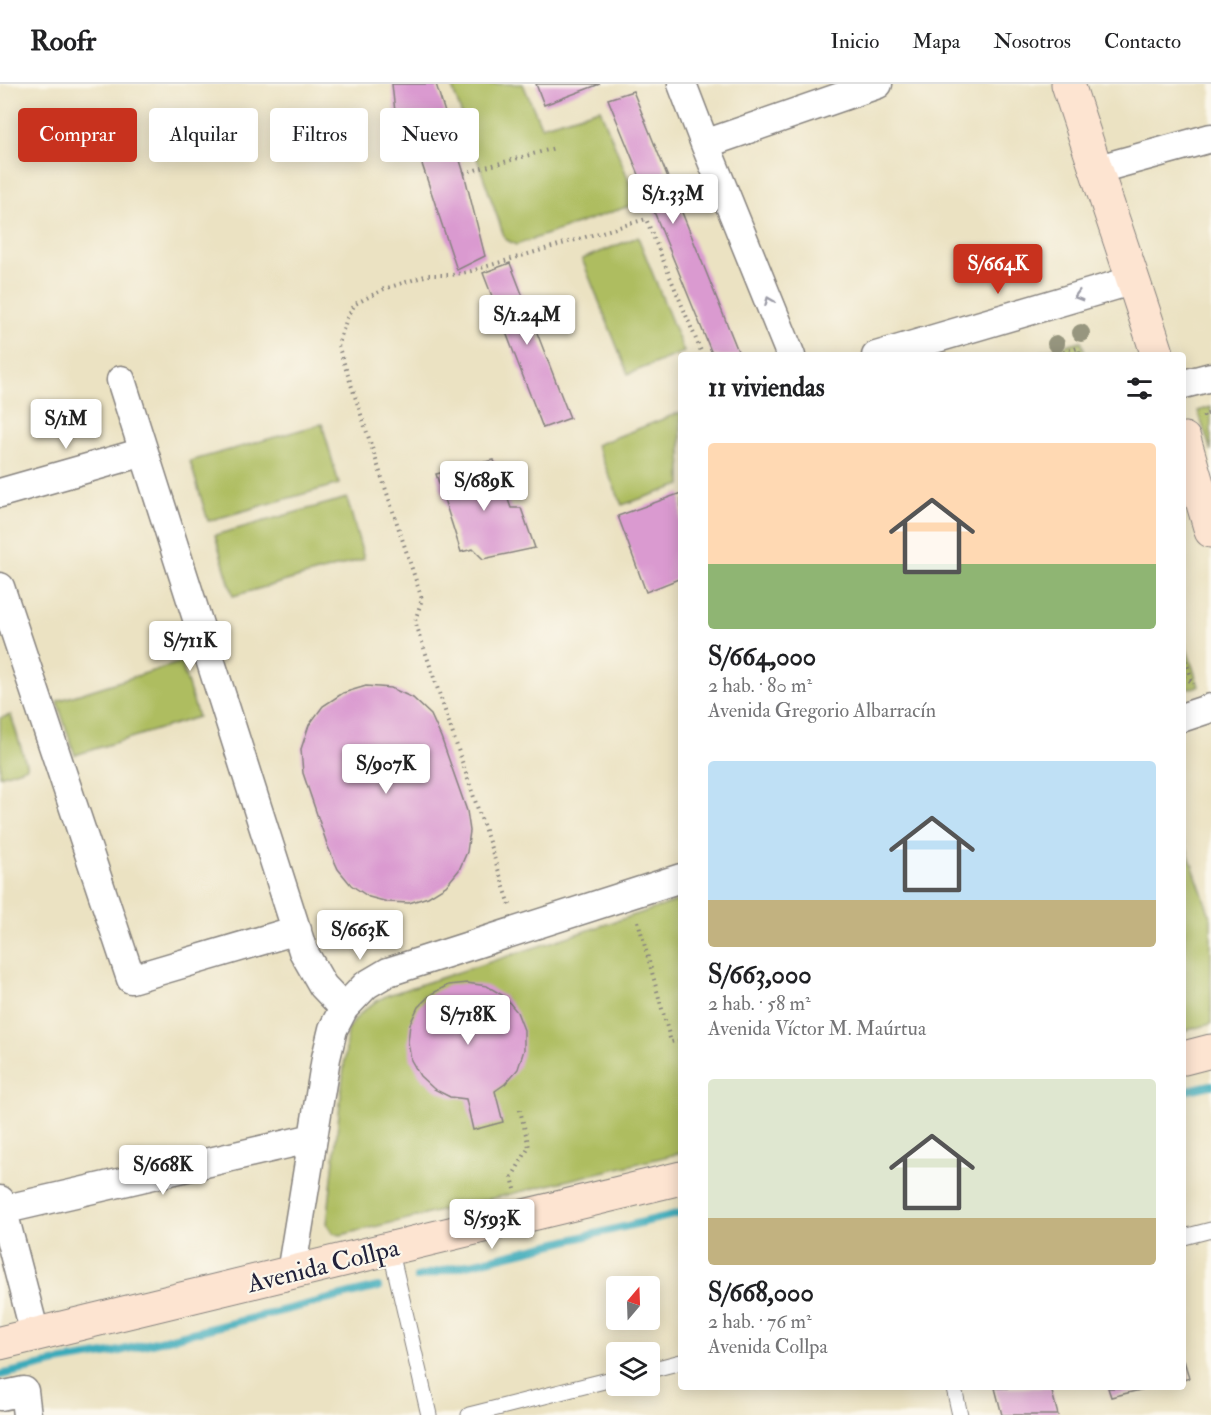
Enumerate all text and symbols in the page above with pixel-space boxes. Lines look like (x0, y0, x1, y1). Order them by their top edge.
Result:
text: Roofr (30, 24, 96, 59)
text: Inicio (830, 28, 879, 55)
text: Mapa (912, 28, 960, 55)
text: Nosotros (993, 28, 1071, 55)
text: Contacto (1104, 28, 1181, 55)
chip: Comprar (18, 108, 137, 162)
chip: Alquilar (149, 108, 258, 162)
chip: Filtros (270, 108, 368, 162)
chip: Nuevo (380, 108, 479, 162)
pin: S/1.33M (618, 174, 728, 225)
text: S/1.33M (642, 181, 704, 206)
pin: S/664K (949, 244, 1047, 295)
text: S/664K (967, 251, 1029, 276)
one-way arrow (1073, 289, 1084, 301)
pin: S/1.24M (472, 295, 582, 346)
one-way arrow (764, 297, 776, 308)
text: S/1.24M (493, 302, 561, 327)
text: 11 viviendas (708, 372, 825, 404)
icon: filters (1123, 372, 1156, 405)
pin: S/1M (30, 399, 102, 450)
text: S/1M (45, 406, 87, 431)
pin: S/689K (435, 461, 533, 512)
text: S/689K (454, 468, 514, 493)
icon: home (878, 482, 986, 590)
pin: S/711K (141, 621, 239, 672)
text: S/711K (163, 628, 217, 653)
text: S/664,000 (708, 641, 816, 673)
text: 2 hab. · 80 m² (708, 673, 812, 698)
text: Avenida Gregorio Albarracín (708, 698, 936, 723)
pin: S/907K (337, 744, 435, 795)
text: S/907K (356, 751, 416, 776)
icon: home (878, 800, 986, 908)
pin: S/663K (311, 910, 409, 961)
text: S/663K (331, 917, 389, 942)
text: S/663,000 (708, 959, 812, 991)
text: 2 hab. · 58 m² (708, 991, 811, 1016)
pin: S/718K (419, 995, 517, 1046)
text: S/718K (440, 1002, 496, 1027)
text: Avenida Víctor M. Maúrtua (708, 1016, 926, 1041)
icon: home (878, 1118, 986, 1226)
pin: S/668K (114, 1145, 212, 1196)
text: S/668K (133, 1152, 193, 1177)
pin: S/593K (443, 1199, 541, 1250)
text: S/593K (463, 1206, 521, 1231)
street label: Avenida Collpa (243, 1232, 403, 1302)
north arrow (606, 1276, 660, 1330)
map controls (606, 1276, 660, 1396)
text: S/668,000 (708, 1277, 814, 1309)
text: 2 hab. · 76 m² (708, 1309, 812, 1334)
text: Avenida Collpa (708, 1334, 828, 1359)
button: layers (606, 1342, 660, 1396)

